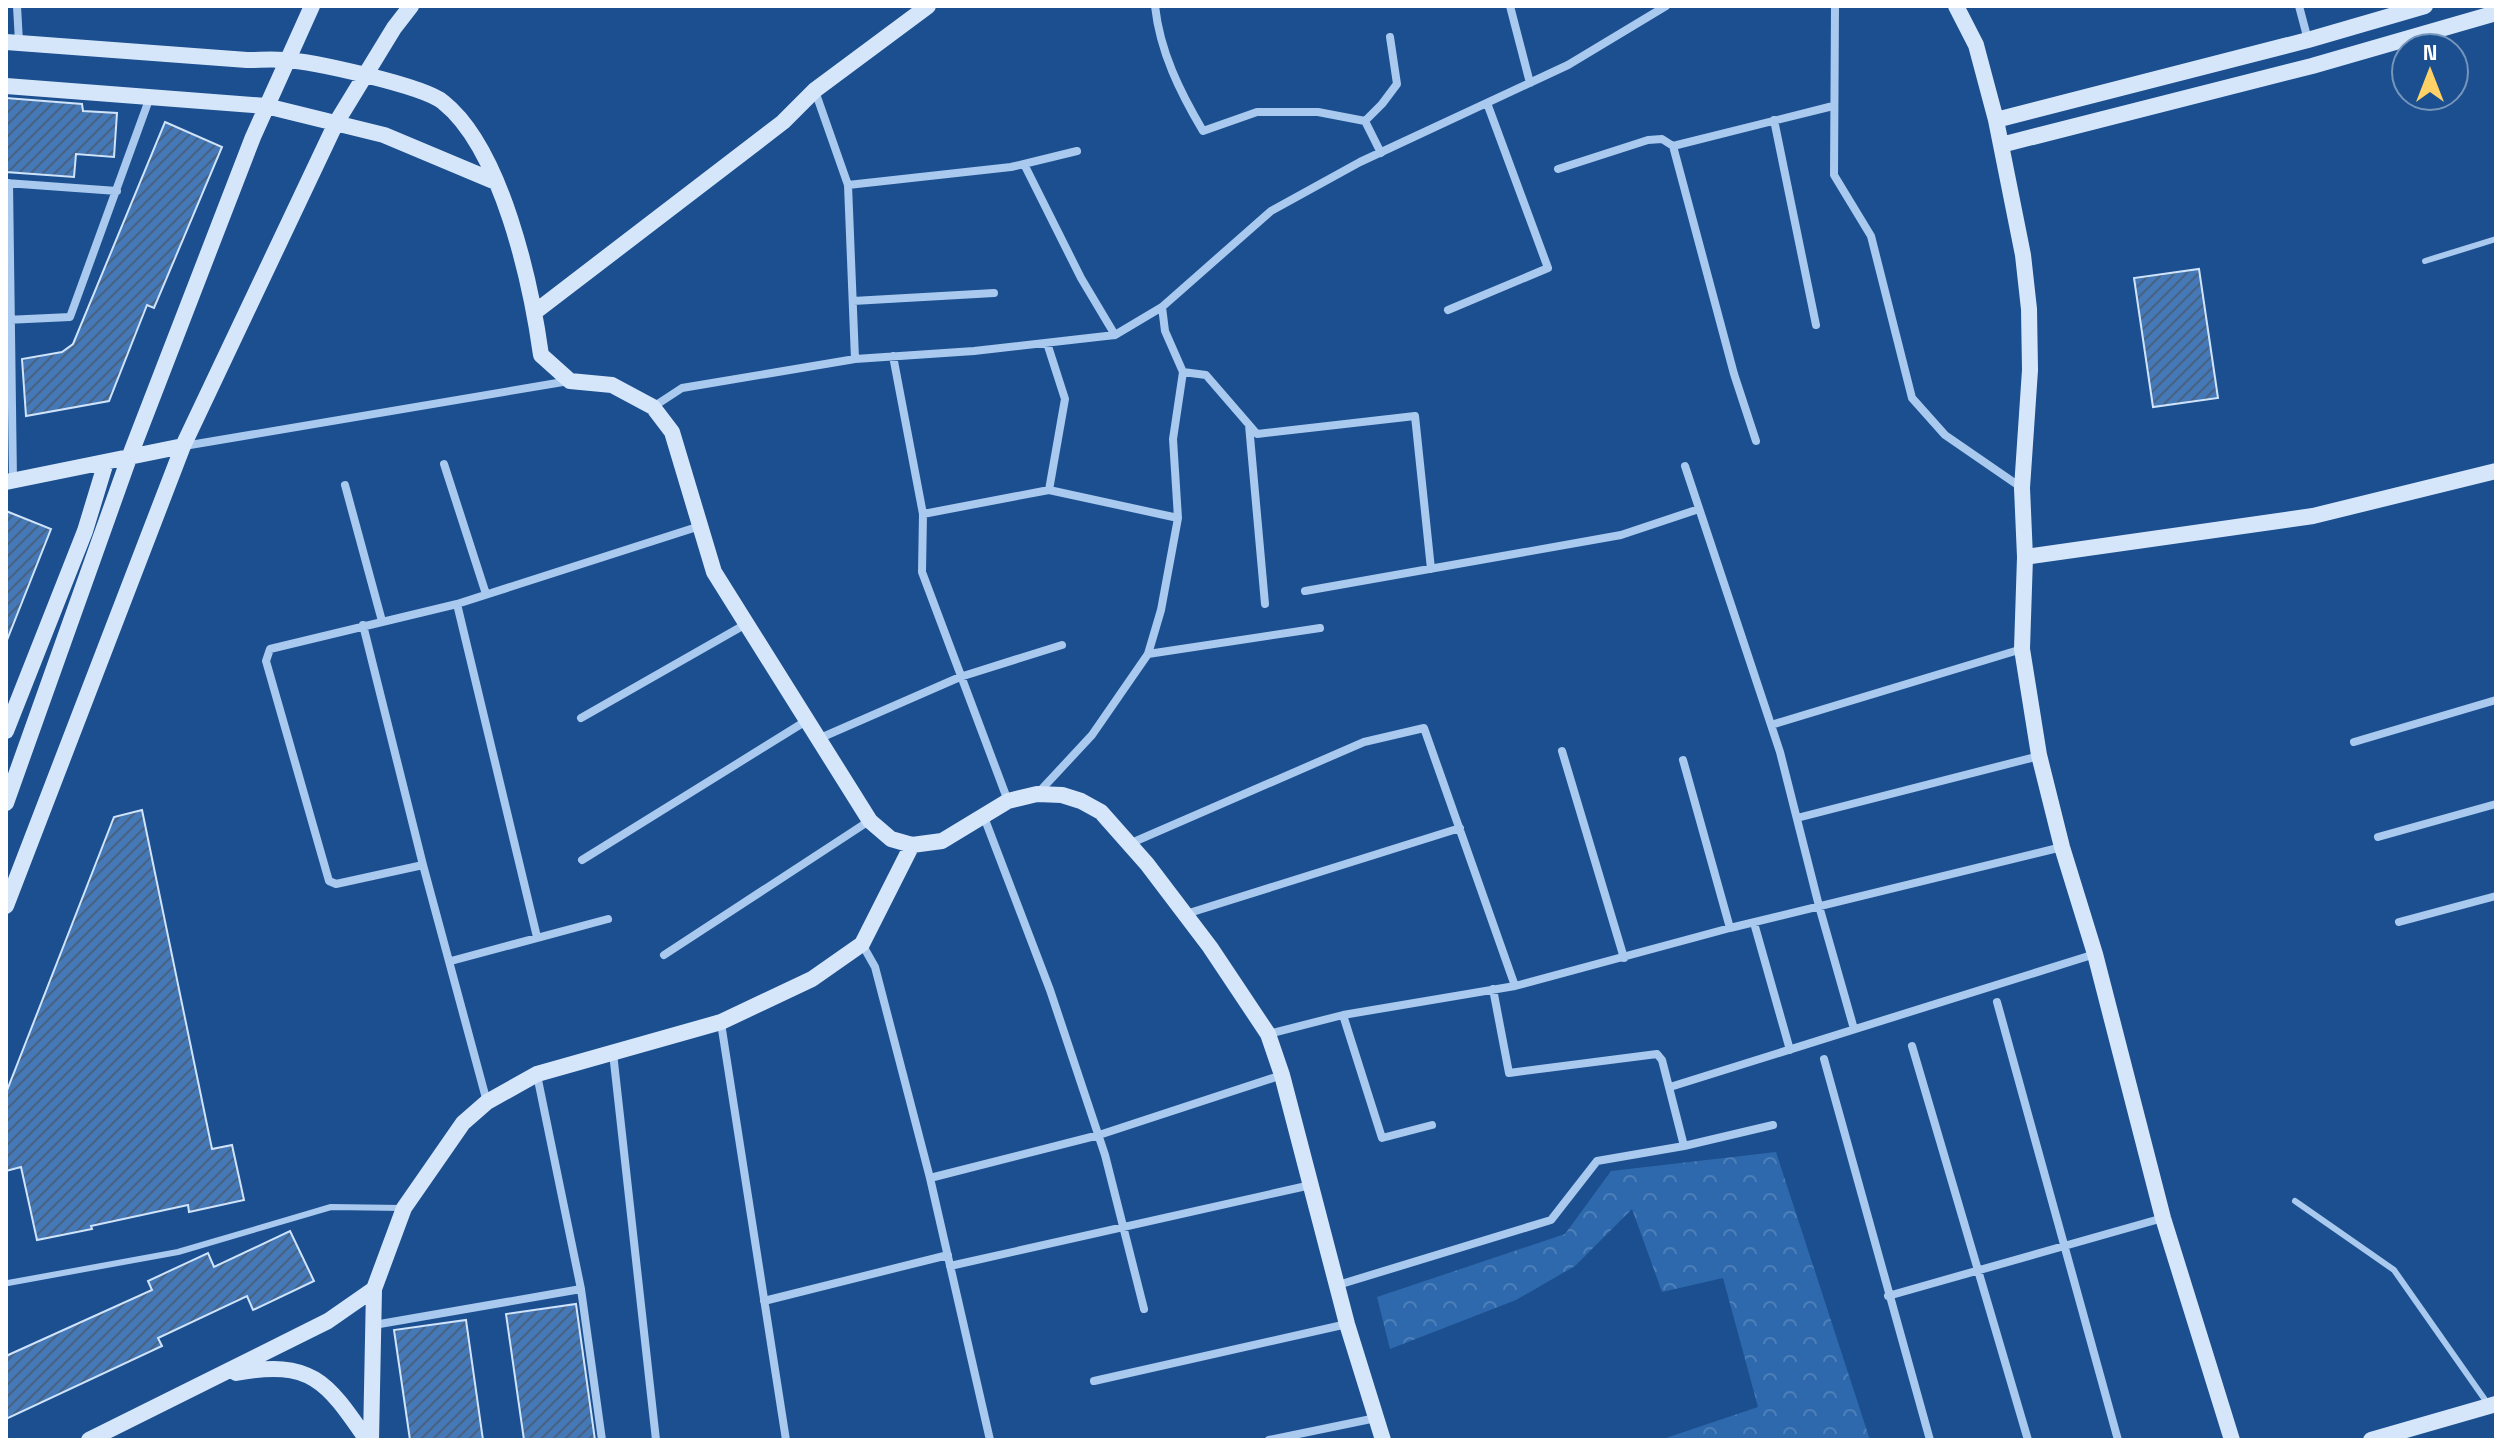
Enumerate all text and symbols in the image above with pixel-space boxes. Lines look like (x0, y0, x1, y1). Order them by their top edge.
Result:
north arrow (2390, 32, 2470, 112)
text: N (2423, 38, 2437, 66)

